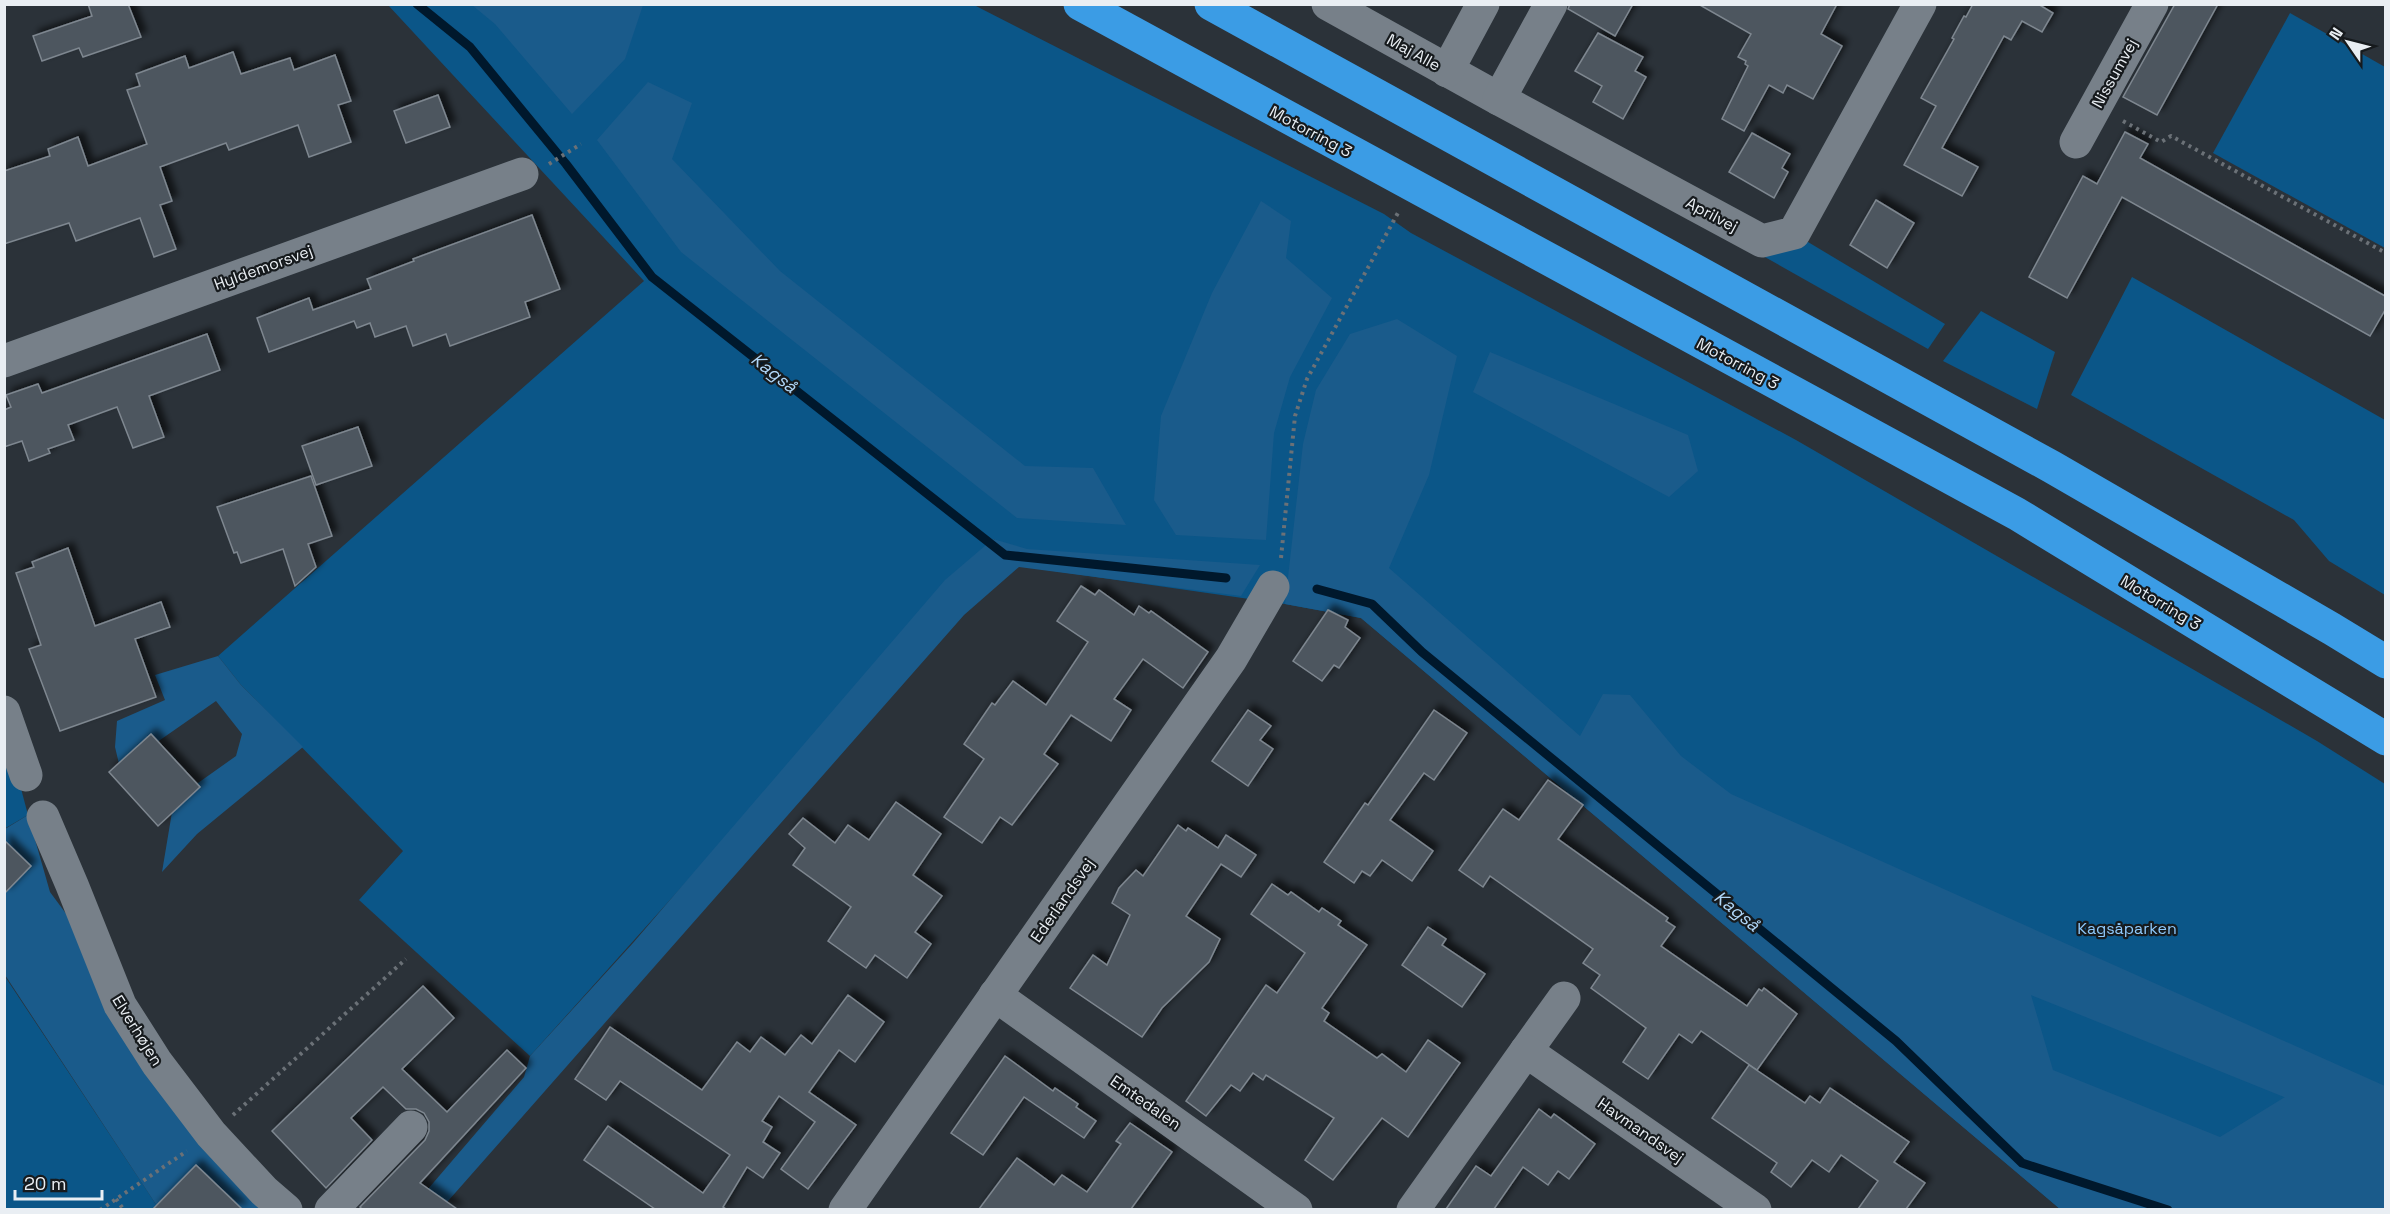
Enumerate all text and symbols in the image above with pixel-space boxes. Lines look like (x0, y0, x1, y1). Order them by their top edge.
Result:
north arrow (2318, 12, 2378, 72)
text: N (2324, 23, 2348, 44)
street label: Maj Alle (1383, 29, 1444, 76)
street label: Nissumvej (2087, 35, 2142, 112)
street label: Motorring 3 (1266, 101, 1356, 162)
street label: Aprilvej (1682, 192, 1741, 237)
street label: Hyldemorsvej (211, 240, 315, 295)
street label: Motorring 3 (1693, 333, 1783, 394)
water label: Kagså (747, 347, 803, 398)
street label: Motorring 3 (2117, 570, 2205, 635)
street label: Ederlandsvej (1026, 854, 1099, 946)
water label: Kagså (1710, 885, 1765, 936)
park label: Kagsåparken (2077, 918, 2177, 939)
street label: Elverhøjen (108, 991, 168, 1070)
street label: Emtedalen (1106, 1070, 1185, 1134)
street label: Havmandsvej (1593, 1093, 1688, 1168)
scale bar (15, 1163, 102, 1201)
text: 20 m (24, 1172, 67, 1195)

